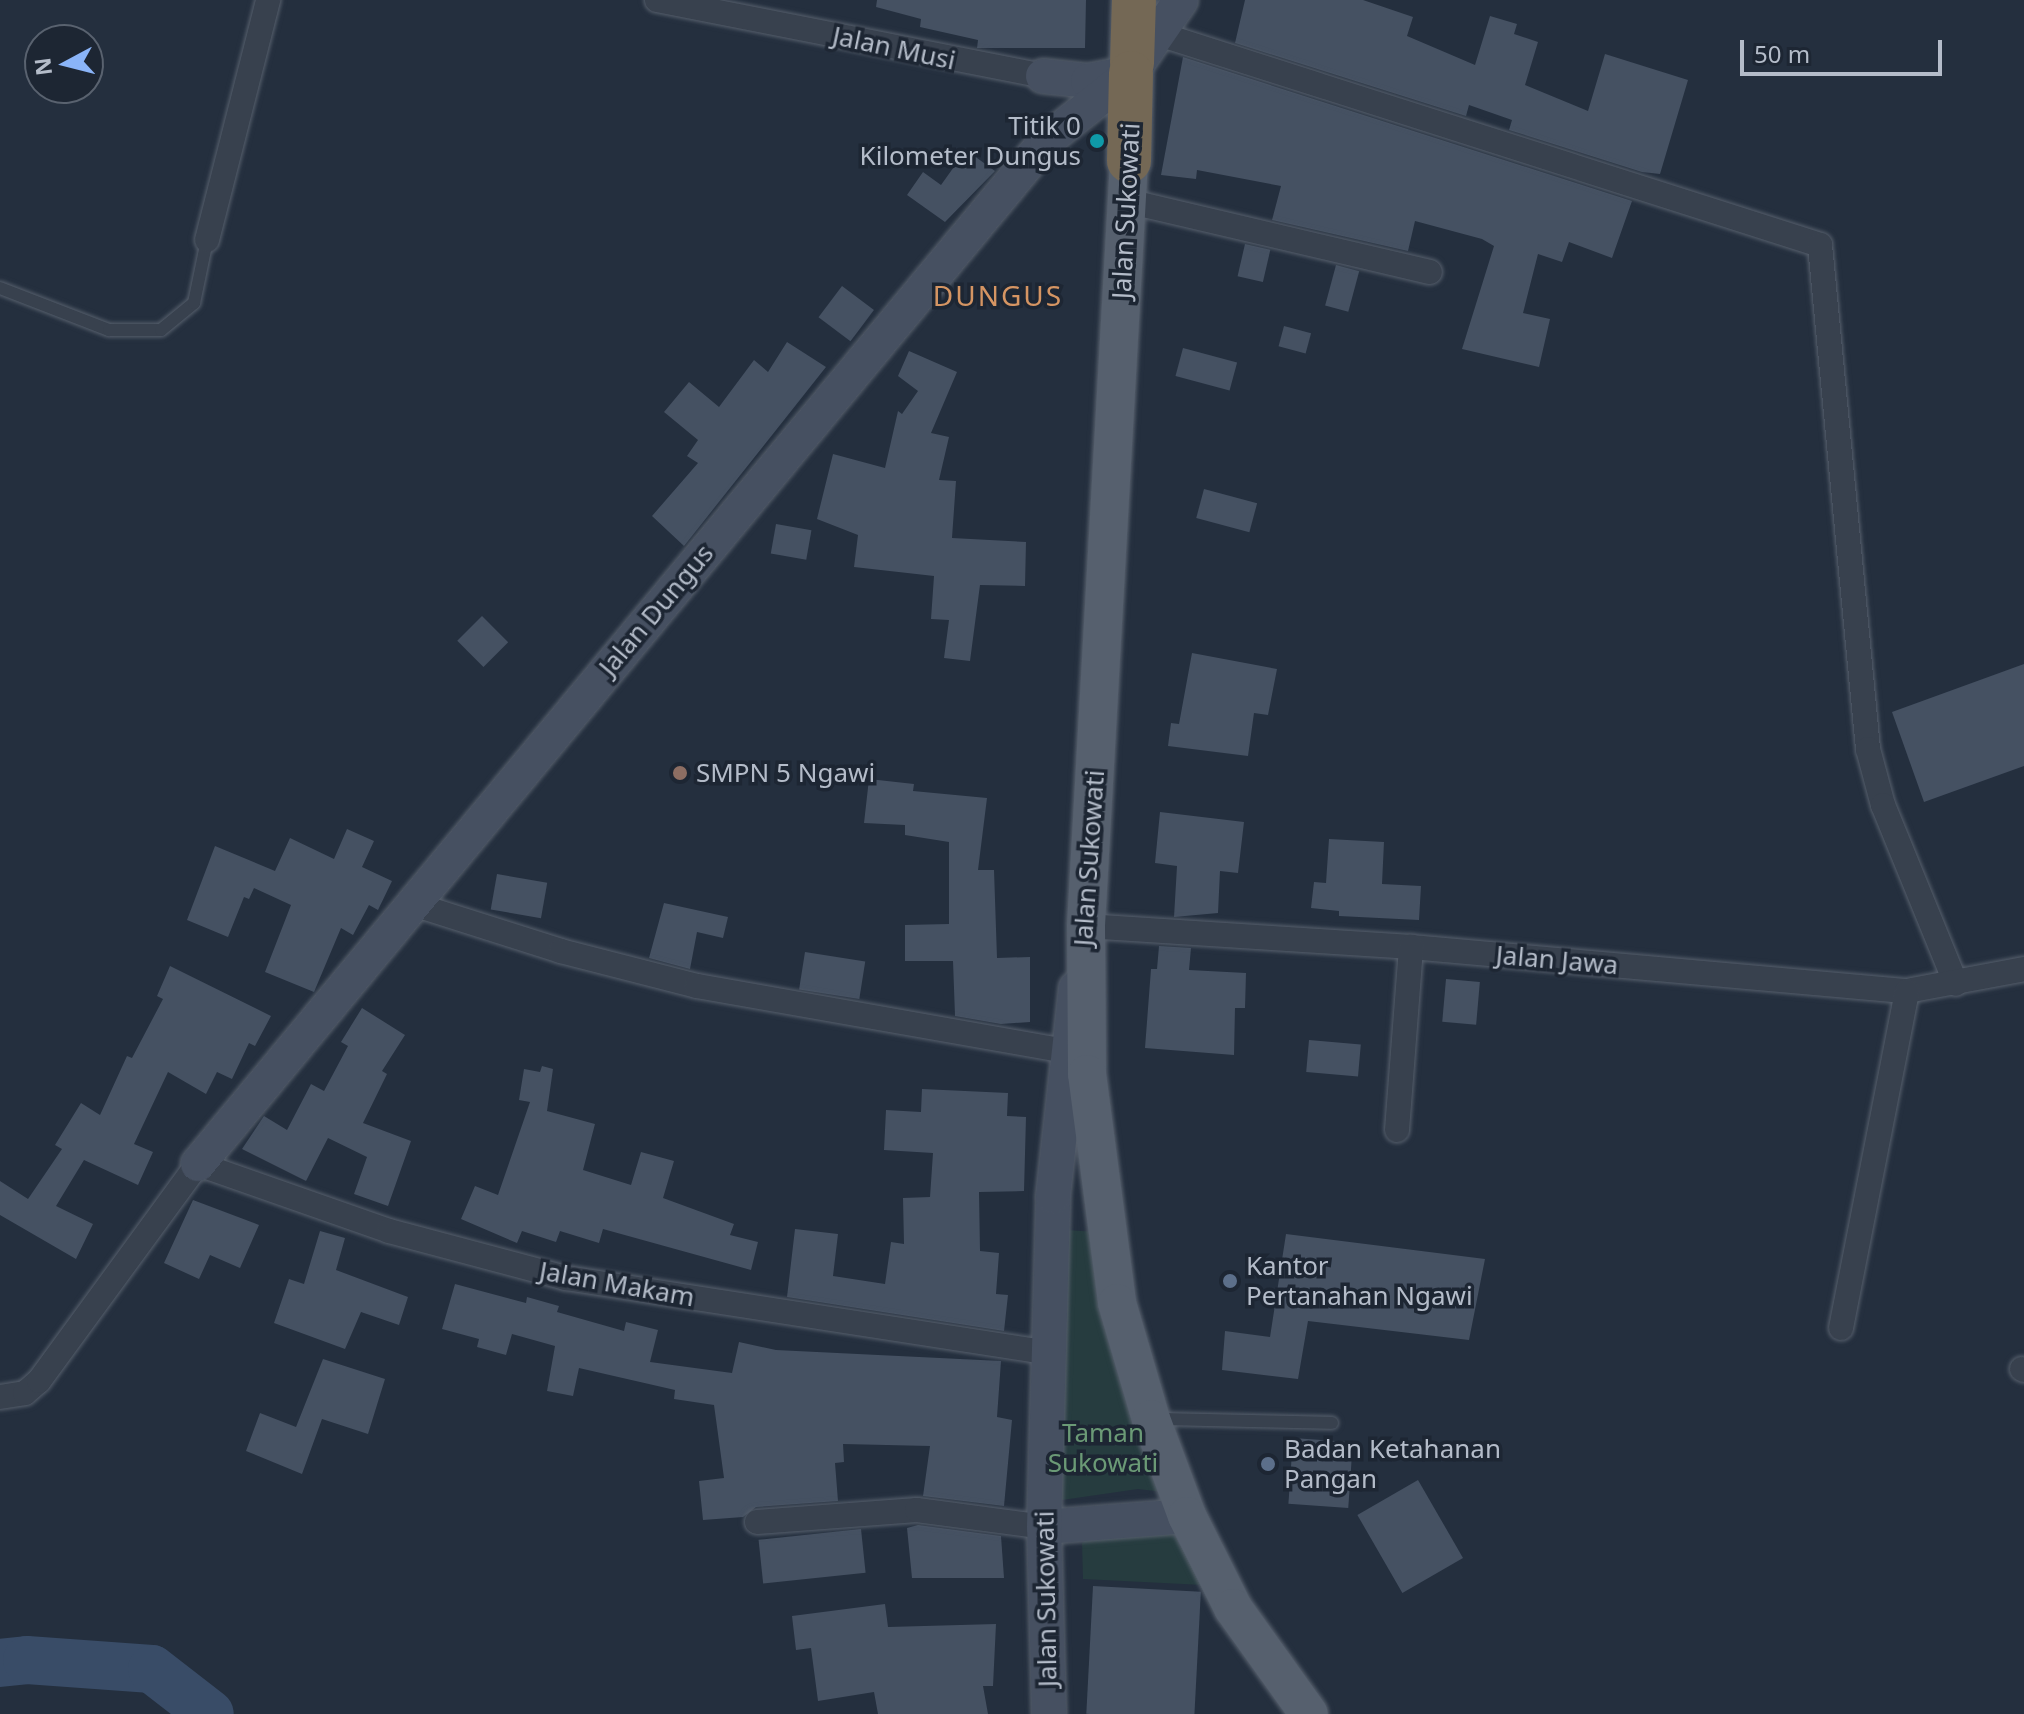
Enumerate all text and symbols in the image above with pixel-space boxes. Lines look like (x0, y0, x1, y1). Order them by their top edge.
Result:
street label: Jalan Musi (830, 20, 958, 76)
north arrow (24, 24, 104, 104)
scale bar (1744, 24, 1946, 74)
text: 50 m (1754, 37, 1810, 70)
text: N (26, 56, 58, 77)
place label: Titik 0 Kilometer Dungus (860, 110, 1081, 172)
street label: Jalan Sukowati (1106, 122, 1146, 300)
marker: Titik 0 Kilometer Dungus (1088, 132, 1106, 150)
district label: DUNGUS (933, 278, 1063, 312)
street label: Jalan Dungus (592, 538, 720, 682)
place label: SMPN 5 Ngawi (696, 757, 875, 789)
marker: SMPN 5 Ngawi (671, 764, 689, 782)
street label: Jalan Sukowati (1067, 769, 1111, 947)
street label: Jalan Jawa (1495, 939, 1619, 981)
place label: Kantor Pertanahan Ngawi (1246, 1250, 1473, 1312)
street label: Jalan Makam (537, 1255, 697, 1313)
marker: Kantor Pertanahan Ngawi (1221, 1272, 1239, 1290)
park label: Taman Sukowati (1048, 1417, 1158, 1478)
place label: Badan Ketahanan Pangan (1284, 1433, 1501, 1494)
marker: Badan Ketahanan Pangan (1259, 1455, 1277, 1473)
street label: Jalan Sukowati (1029, 1511, 1063, 1687)

